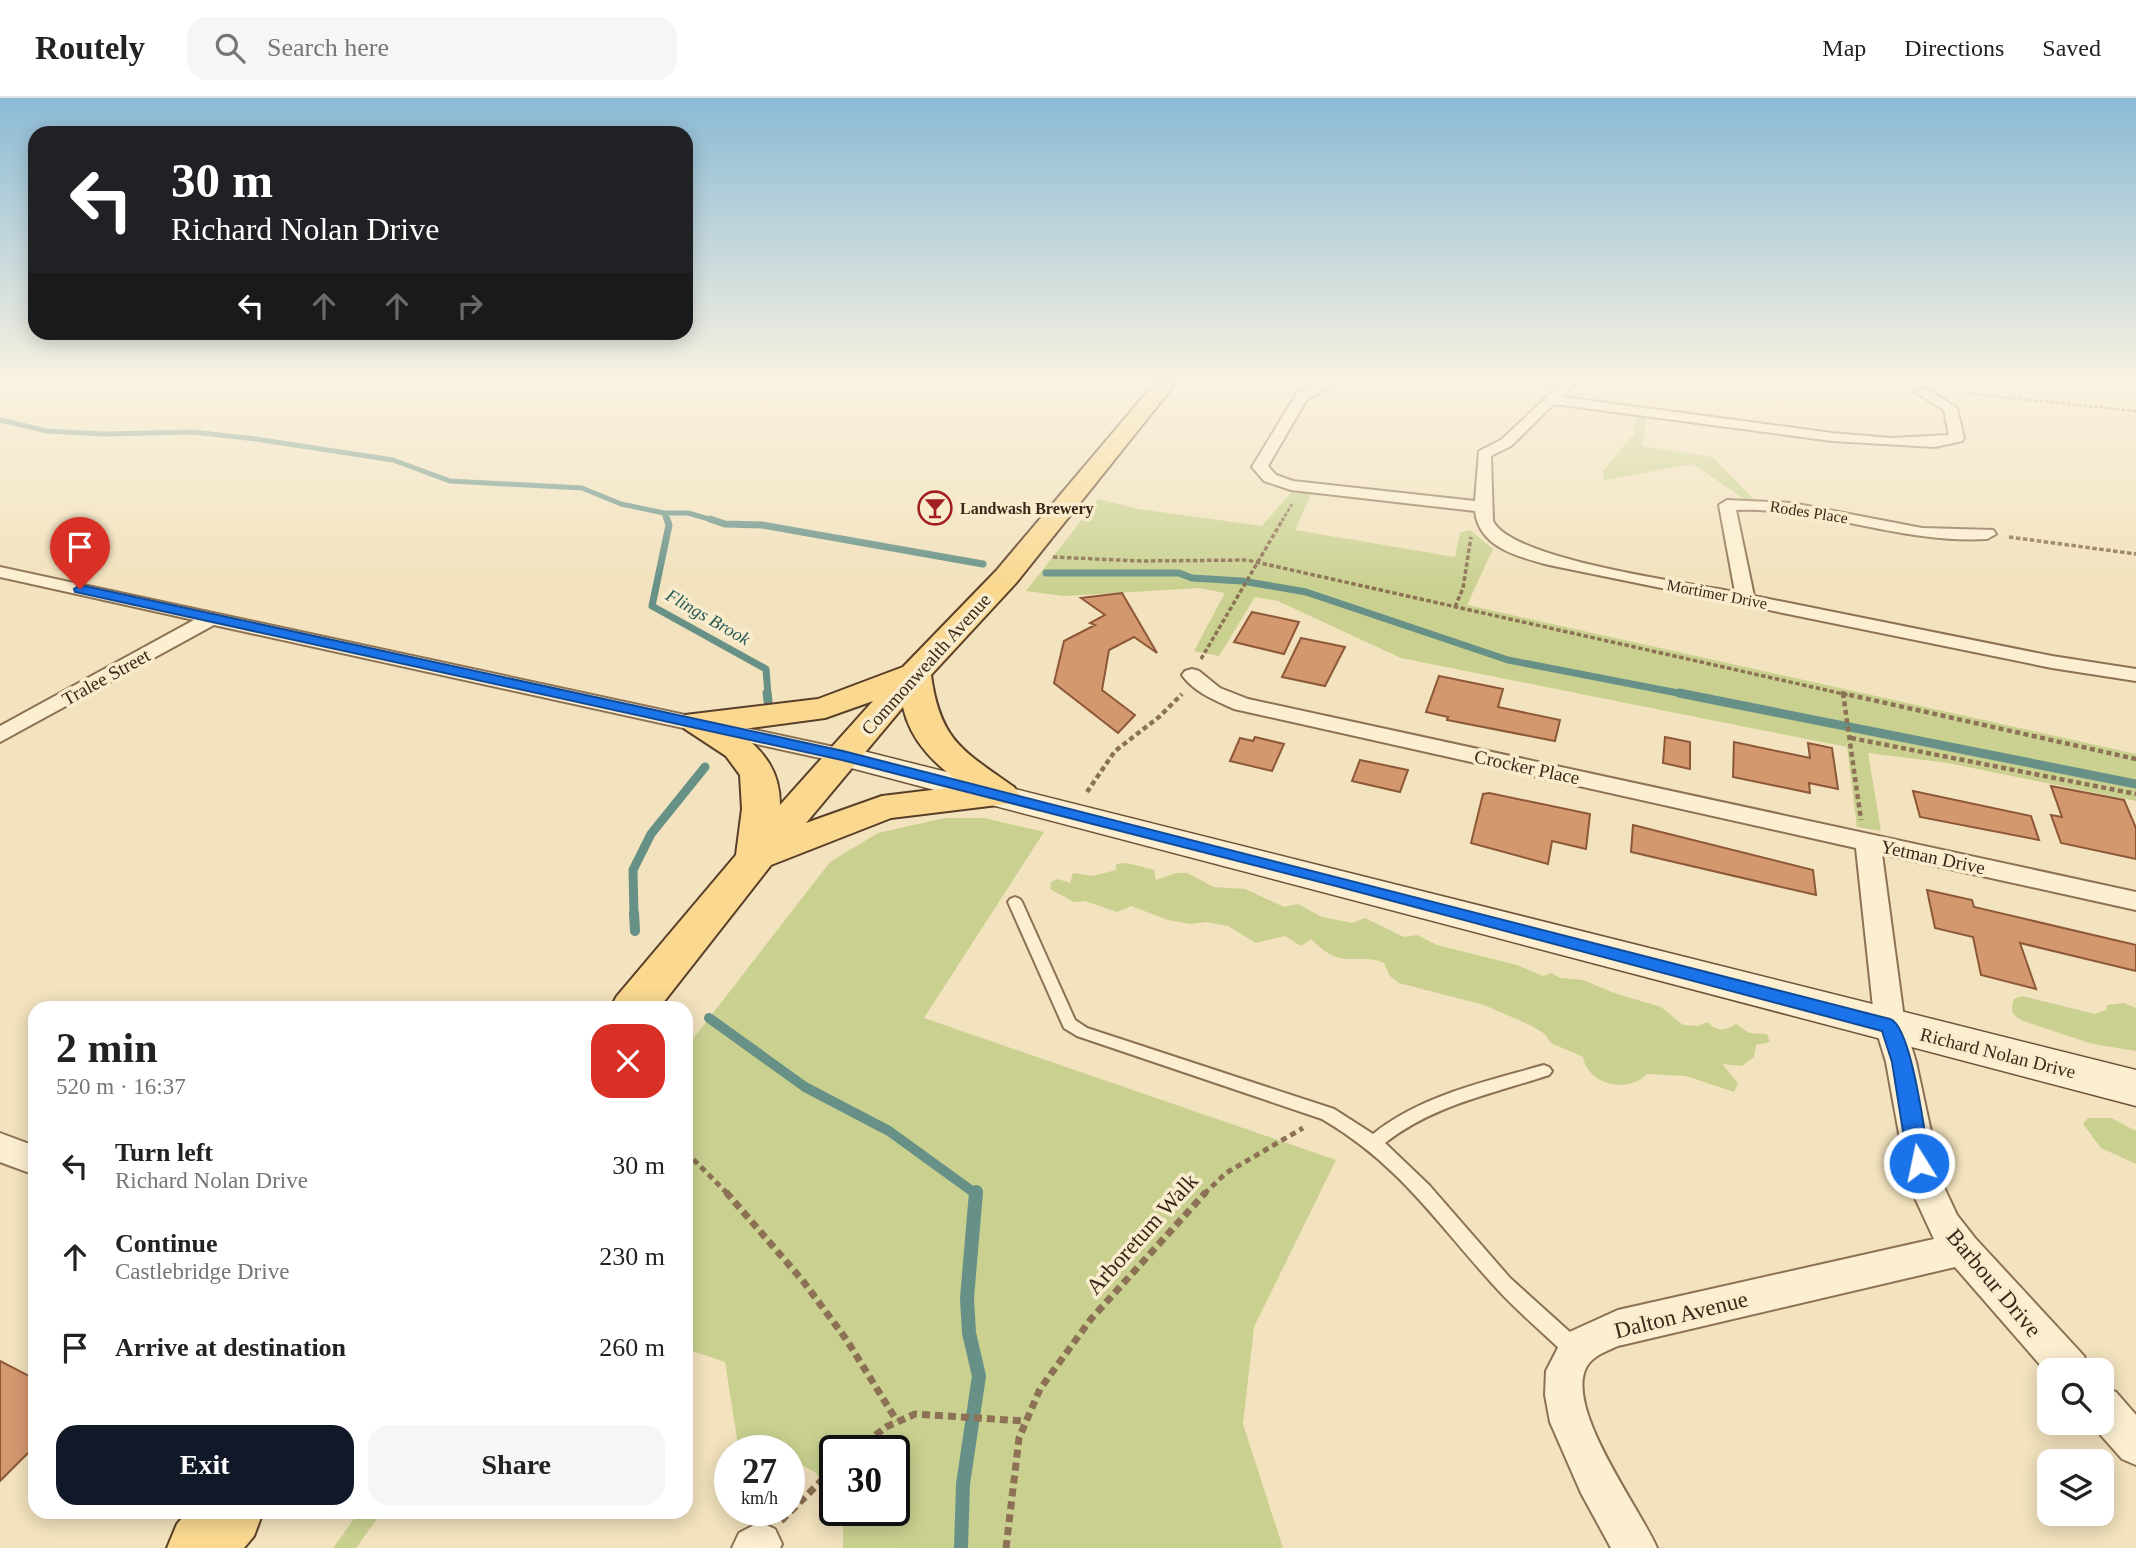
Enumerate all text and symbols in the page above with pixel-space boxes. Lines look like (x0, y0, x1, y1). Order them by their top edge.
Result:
search box (187, 17, 677, 80)
icon: search (211, 29, 249, 67)
text: Routely (35, 30, 145, 66)
text: Search here (267, 33, 389, 62)
text: Map (1822, 35, 1866, 61)
text: Directions (1904, 35, 2004, 61)
text: Saved (2042, 35, 2101, 61)
text: 30 m (171, 153, 273, 208)
icon: left (56, 154, 147, 245)
text: Richard Nolan Drive (171, 211, 439, 247)
icon: left (232, 287, 270, 325)
icon: ahead (305, 287, 343, 325)
icon: ahead (378, 287, 416, 325)
icon: right (451, 287, 489, 325)
bar icon: Landwash Brewery (916, 489, 954, 527)
street label: Rodes Place (1769, 497, 1849, 527)
place label: Landwash Brewery (960, 500, 1094, 518)
pin (50, 517, 110, 589)
icon: arrive (61, 528, 99, 566)
street label: Mortimer Drive (1665, 576, 1769, 612)
water label: Flings Brook (662, 584, 754, 650)
street label: Commonwealth Avenue (857, 589, 995, 739)
street label: Tralee Street (59, 644, 154, 710)
street label: Crocker Place (1472, 746, 1582, 788)
street label: Yetman Drive (1879, 836, 1987, 878)
button: close (591, 1024, 665, 1098)
street label: Richard Nolan Drive (1918, 1024, 2078, 1082)
text: 2 min (56, 1025, 158, 1071)
text: 520 m · 16:37 (56, 1074, 186, 1099)
position arrow (1882, 1126, 1956, 1200)
text: Turn left (115, 1138, 213, 1167)
icon: left (56, 1147, 94, 1185)
text: 30 m (612, 1151, 665, 1180)
text: Richard Nolan Drive (115, 1168, 308, 1193)
street label: Arboretum Walk (1081, 1168, 1203, 1300)
street label: Barbour Drive (1942, 1224, 2046, 1342)
text: Continue (115, 1229, 218, 1258)
icon: ahead (56, 1238, 94, 1276)
text: 230 m (599, 1242, 665, 1271)
text: Castlebridge Drive (115, 1259, 289, 1284)
street label: Dalton Avenue (1612, 1286, 1750, 1344)
icon: arrive (56, 1329, 94, 1367)
text: Arrive at destination (115, 1333, 346, 1362)
text: 260 m (599, 1333, 665, 1362)
map controls (2037, 1358, 2114, 1526)
button: search (2037, 1358, 2114, 1435)
button: Exit (56, 1425, 354, 1505)
button: Share (368, 1425, 665, 1505)
speed limit sign: 30 (819, 1435, 910, 1526)
button: layers (2037, 1449, 2114, 1526)
text: 27 (742, 1452, 777, 1491)
text: km/h (741, 1488, 778, 1508)

